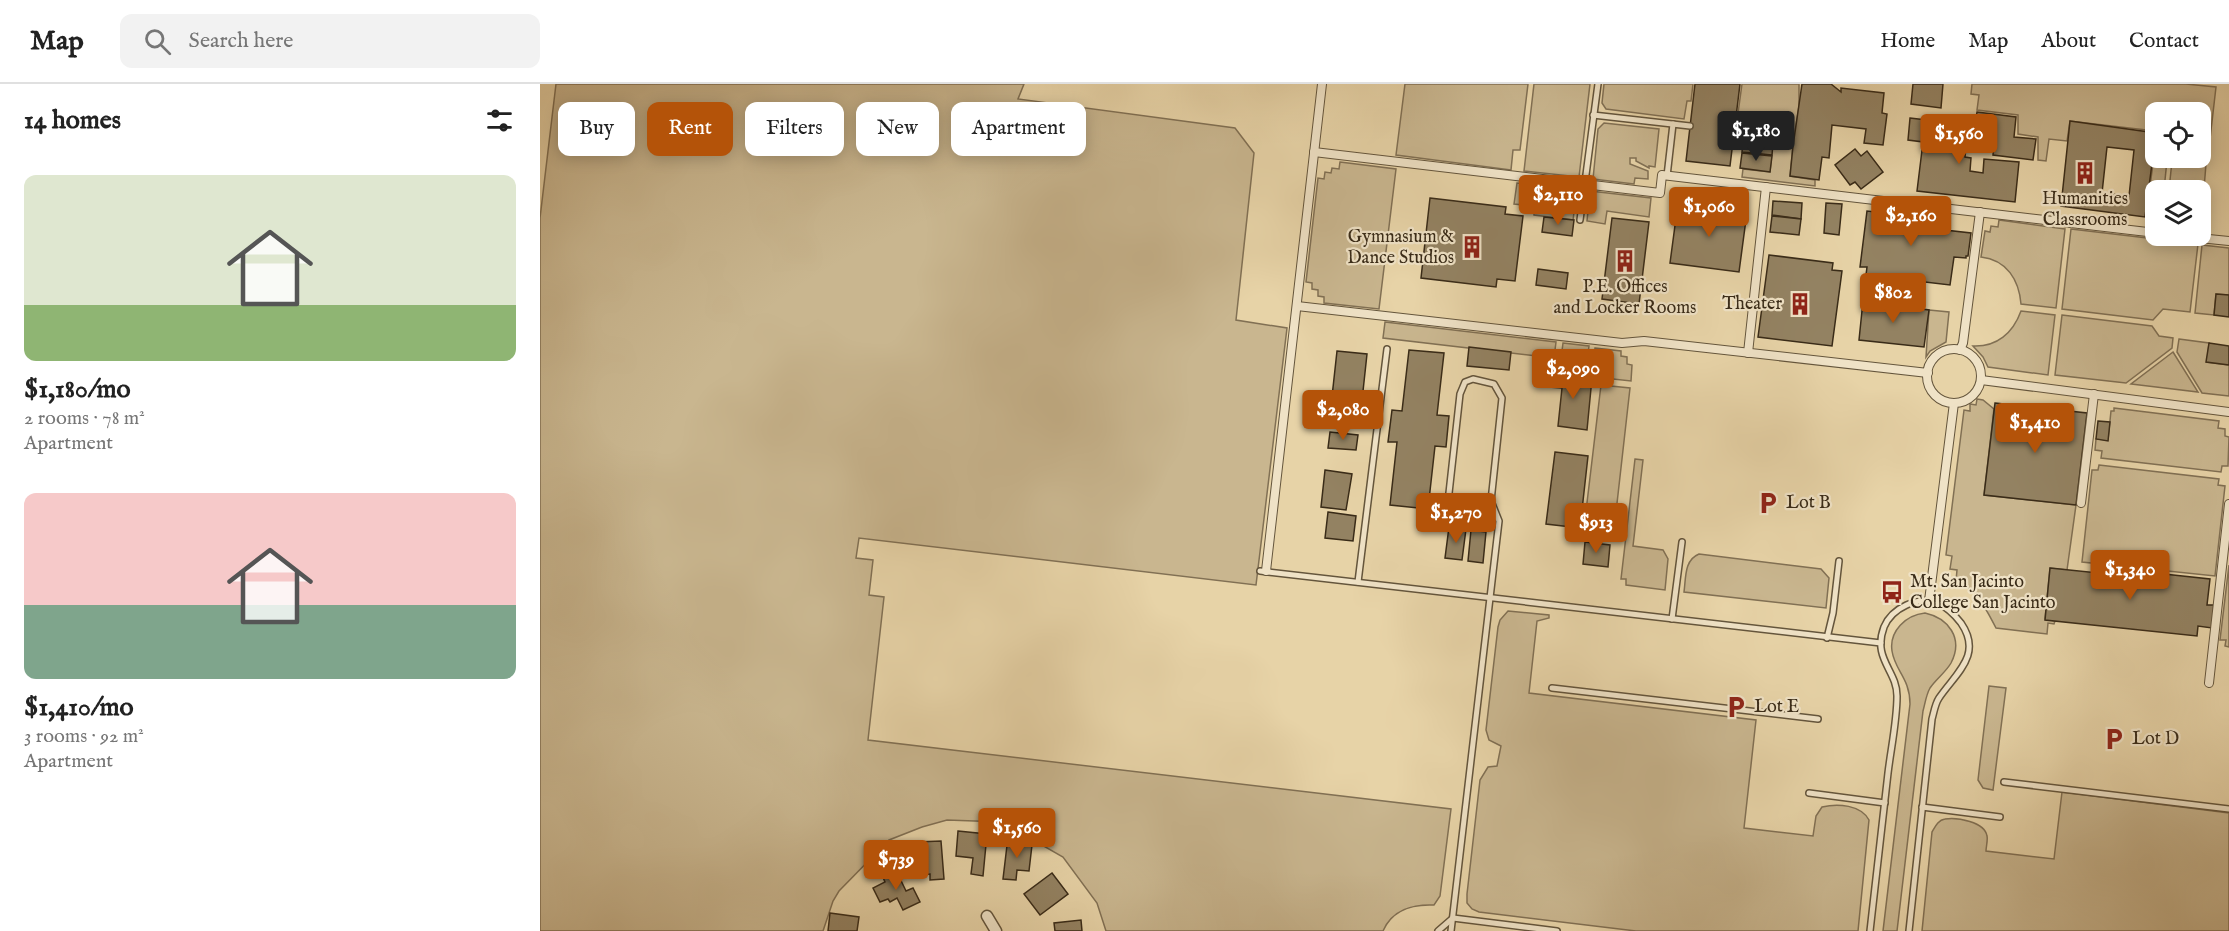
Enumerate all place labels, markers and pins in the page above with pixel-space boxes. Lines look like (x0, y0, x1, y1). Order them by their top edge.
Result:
pin: $1,180 (1707, 111, 1805, 162)
pin: $1,560 (1910, 114, 2008, 165)
building icon: Humanities Classrooms (2072, 160, 2098, 186)
pin: $2,110 (1509, 175, 1607, 226)
pin: $1,060 (1660, 187, 1758, 238)
place label: Humanities Classrooms (2042, 188, 2128, 232)
pin: $2,160 (1862, 196, 1960, 247)
place label: Gymnasium & Dance Studios (1347, 226, 1454, 270)
building icon: Gymnasium & Dance Studios (1459, 234, 1485, 260)
building icon: P.E. Offices and Locker Rooms (1612, 248, 1638, 274)
pin: $802 (1857, 273, 1929, 324)
place label: P.E. Offices and Locker Rooms (1554, 276, 1696, 320)
building icon: Theater (1787, 291, 1813, 317)
place label: Theater (1722, 293, 1782, 316)
pin: $2,090 (1524, 349, 1622, 400)
pin: $2,080 (1294, 390, 1392, 441)
pin: $1,410 (1986, 403, 2084, 454)
parking icon: Lot B (1755, 490, 1781, 516)
place label: Lot B (1786, 492, 1831, 515)
pin: $1,270 (1407, 493, 1505, 544)
pin: $913 (1560, 503, 1632, 554)
pin: $1,340 (2081, 550, 2179, 601)
place label: Mt. San Jacinto College San Jacinto (1910, 571, 2056, 615)
bus stop icon: Mt. San Jacinto College San Jacinto (1879, 579, 1905, 605)
parking icon: Lot E (1723, 694, 1749, 720)
place label: Lot E (1754, 696, 1799, 719)
parking icon: Lot D (2101, 726, 2127, 752)
place label: Lot D (2132, 728, 2179, 751)
pin: $1,560 (968, 808, 1066, 859)
pin: $739 (860, 840, 932, 891)

